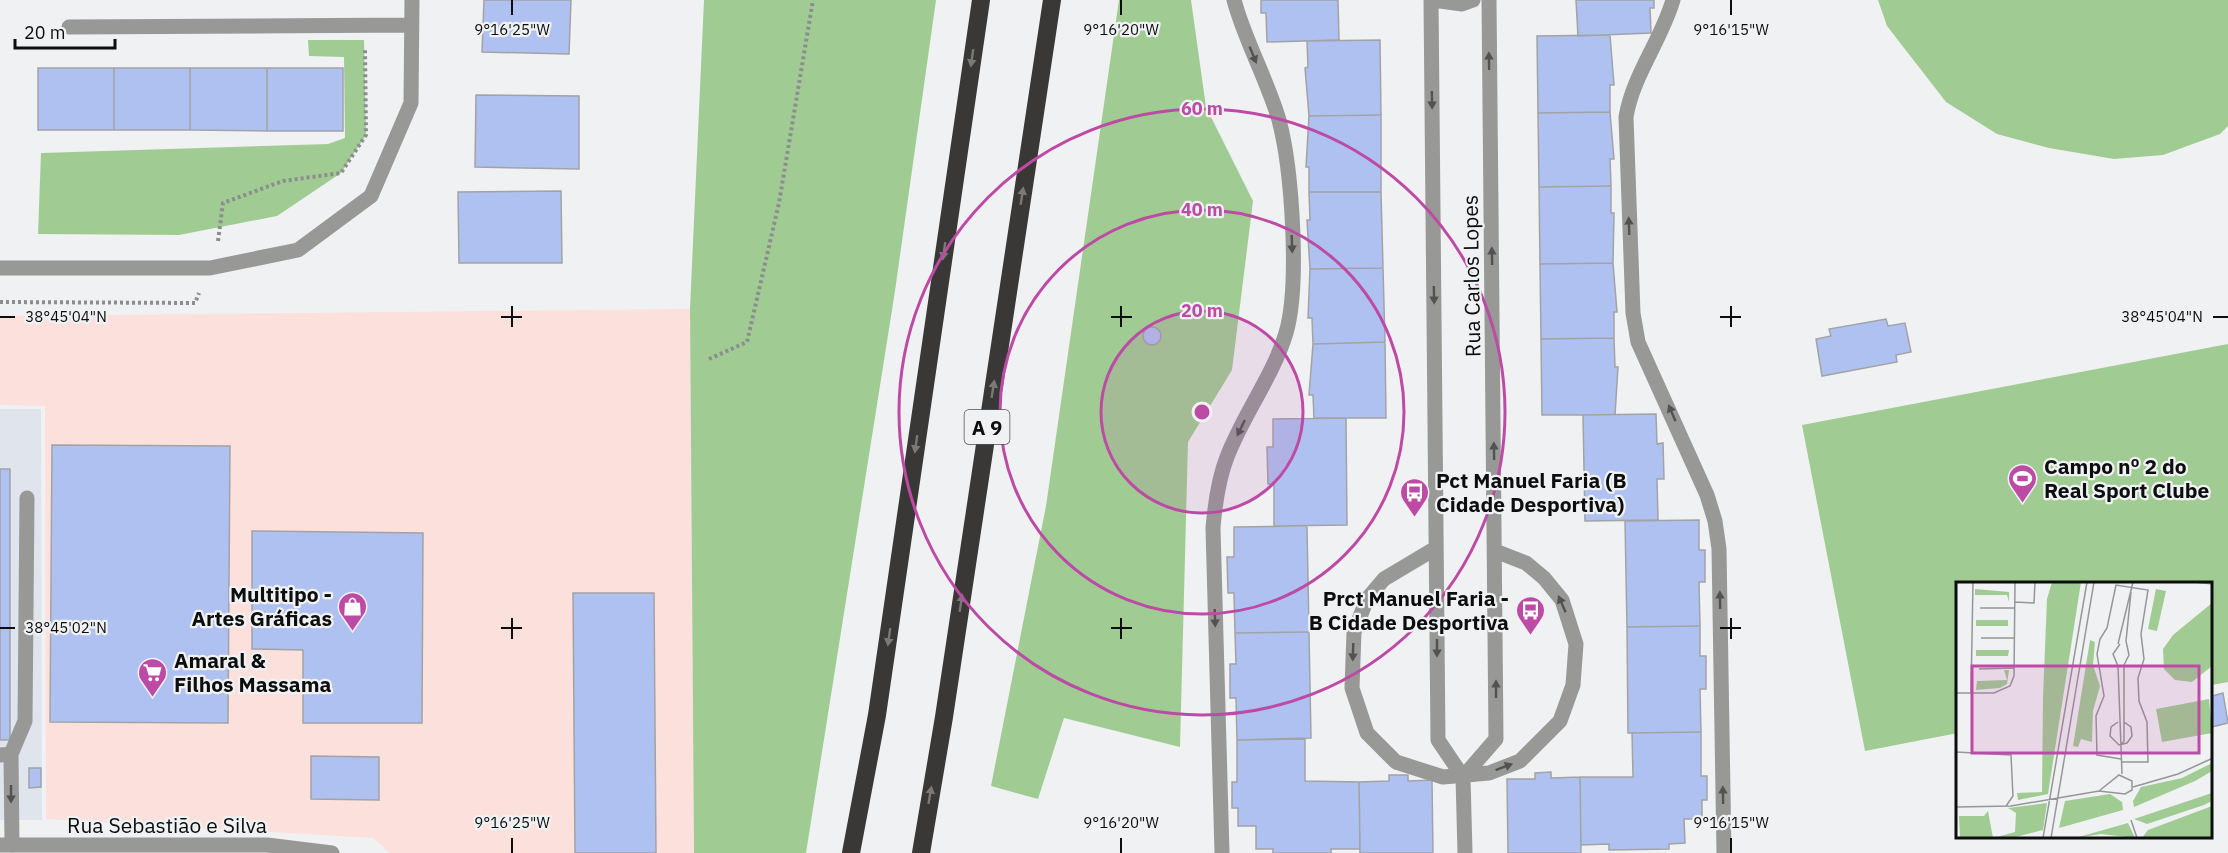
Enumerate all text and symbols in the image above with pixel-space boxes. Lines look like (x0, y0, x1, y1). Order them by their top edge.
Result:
scale bar (15, 12, 116, 50)
text: 9°16'25"W (474, 20, 550, 39)
text: 9°16'20"W (1083, 20, 1159, 39)
text: 9°16'15"W (1693, 20, 1769, 39)
text: 20 m (24, 21, 66, 44)
one-way arrow (1249, 46, 1258, 64)
one-way arrow (968, 49, 977, 68)
one-way arrow (1485, 51, 1494, 70)
one-way arrow (1427, 91, 1437, 110)
text: 60 m (1181, 97, 1223, 120)
one-way arrow (1018, 187, 1027, 206)
street label: Rua Carlos Lopes (1456, 195, 1486, 357)
text: 40 m (1181, 198, 1223, 221)
one-way arrow (1625, 217, 1634, 236)
one-way arrow (1287, 235, 1296, 254)
one-way arrow (940, 242, 949, 261)
one-way arrow (1487, 246, 1497, 265)
one-way arrow (1429, 286, 1439, 305)
text: 20 m (1181, 299, 1223, 322)
text: 38°45'04"N (25, 307, 107, 326)
text: 38°45'04"N (2121, 307, 2203, 326)
one-way arrow (989, 380, 998, 399)
centre of rings (1192, 402, 1212, 422)
one-way arrow (1667, 405, 1676, 422)
road number: A 9 (964, 410, 1010, 444)
one-way arrow (1236, 420, 1245, 437)
one-way arrow (912, 435, 921, 454)
one-way arrow (1489, 441, 1499, 460)
place label: Campo nº 2 do Real Sport Clube (2044, 452, 2210, 504)
sports icon: Campo nº 2 do Real Sport Clube (2007, 462, 2039, 504)
place label: Pct Manuel Faria (B Cidade Desportiva) (1436, 466, 1626, 518)
bus stop icon: Pct Manuel Faria (B Cidade Desportiva) (1399, 476, 1431, 518)
place label: Multitipo - Artes Gráficas (192, 580, 332, 632)
inset map (1956, 582, 2213, 838)
place label: Prct Manuel Faria - B Cidade Desportiva (1309, 584, 1509, 636)
shop icon: Multitipo - Artes Gráficas (337, 590, 369, 632)
one-way arrow (1715, 590, 1725, 609)
one-way arrow (956, 593, 965, 612)
bus stop icon: Prct Manuel Faria - B Cidade Desportiva (1514, 594, 1546, 636)
one-way arrow (1558, 596, 1567, 613)
one-way arrow (1210, 609, 1220, 628)
text: 38°45'02"N (25, 618, 107, 637)
one-way arrow (884, 628, 893, 647)
one-way arrow (1432, 639, 1442, 658)
one-way arrow (1348, 642, 1358, 661)
place label: Amaral & Filhos Massama (174, 646, 331, 698)
supermarket icon: Amaral & Filhos Massama (137, 656, 169, 698)
one-way arrow (1491, 679, 1501, 698)
one-way arrow (1495, 762, 1513, 771)
one-way arrow (7, 785, 16, 804)
one-way arrow (1718, 785, 1728, 804)
one-way arrow (926, 786, 935, 805)
street label: Rua Sebastião e Silva (67, 811, 267, 839)
text: 9°16'25"W (474, 813, 550, 832)
text: 9°16'20"W (1083, 813, 1159, 832)
text: 9°16'15"W (1693, 813, 1769, 832)

